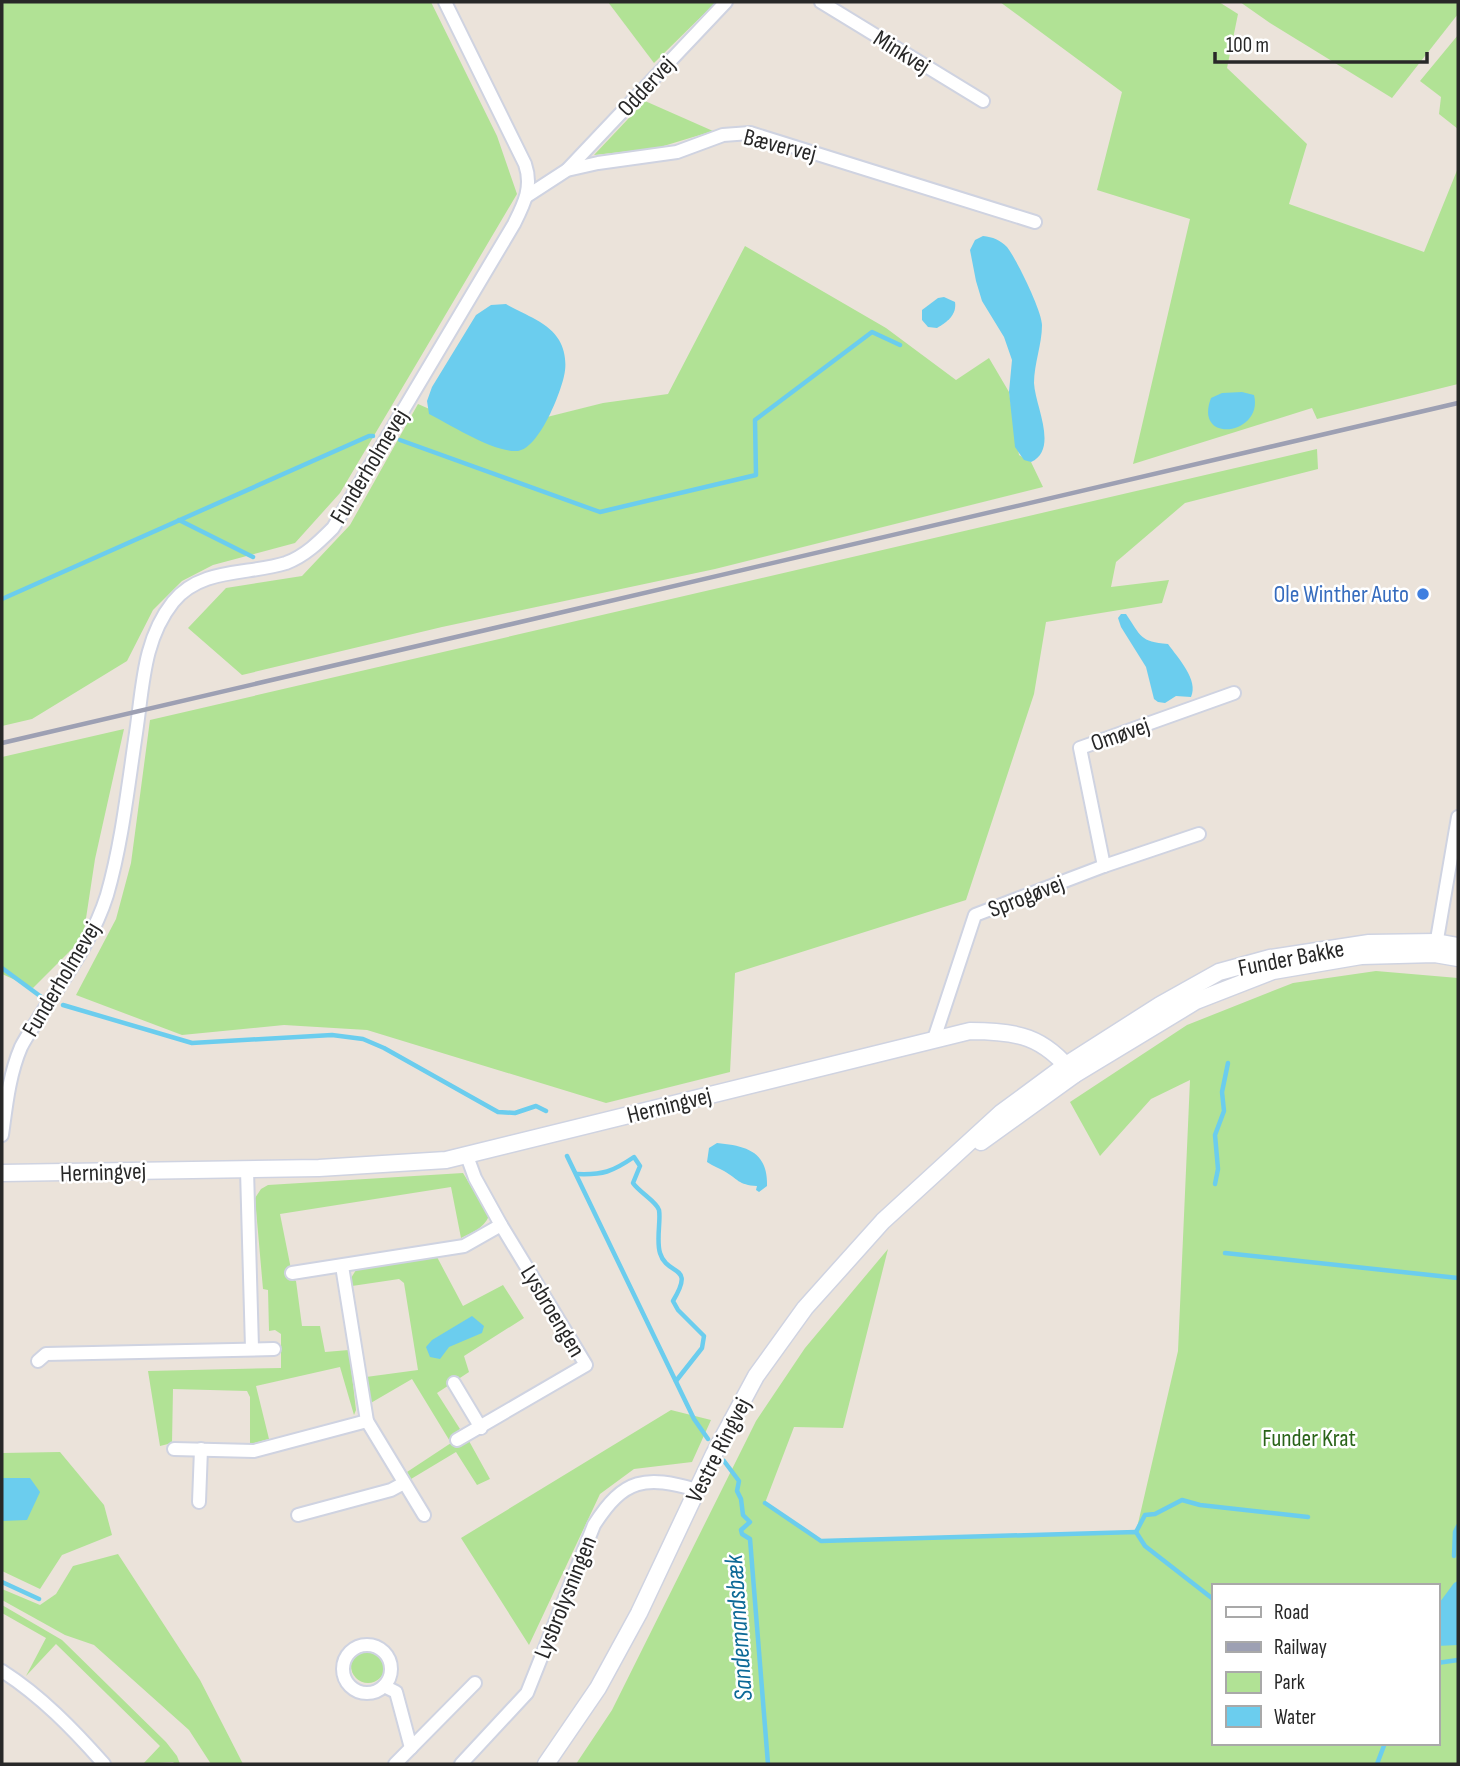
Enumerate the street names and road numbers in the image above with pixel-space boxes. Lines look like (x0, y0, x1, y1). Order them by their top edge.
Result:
street label: Minkvej (868, 24, 935, 81)
street label: Oddervej (611, 50, 681, 122)
street label: Bævervej (741, 122, 819, 168)
street label: Funderholmevej (324, 404, 415, 529)
street label: Omøvej (1087, 711, 1153, 758)
street label: Sprogøvej (984, 869, 1068, 924)
street label: Funderholmevej (16, 917, 107, 1042)
street label: Funder Bakke (1236, 934, 1347, 983)
street label: Herningvej (624, 1081, 714, 1130)
street label: Herningvej (60, 1157, 146, 1188)
street label: Lysbroengen (514, 1260, 591, 1362)
street label: Vestre Ringvej (680, 1393, 757, 1507)
street label: Lysbrolysningen (528, 1532, 603, 1663)

